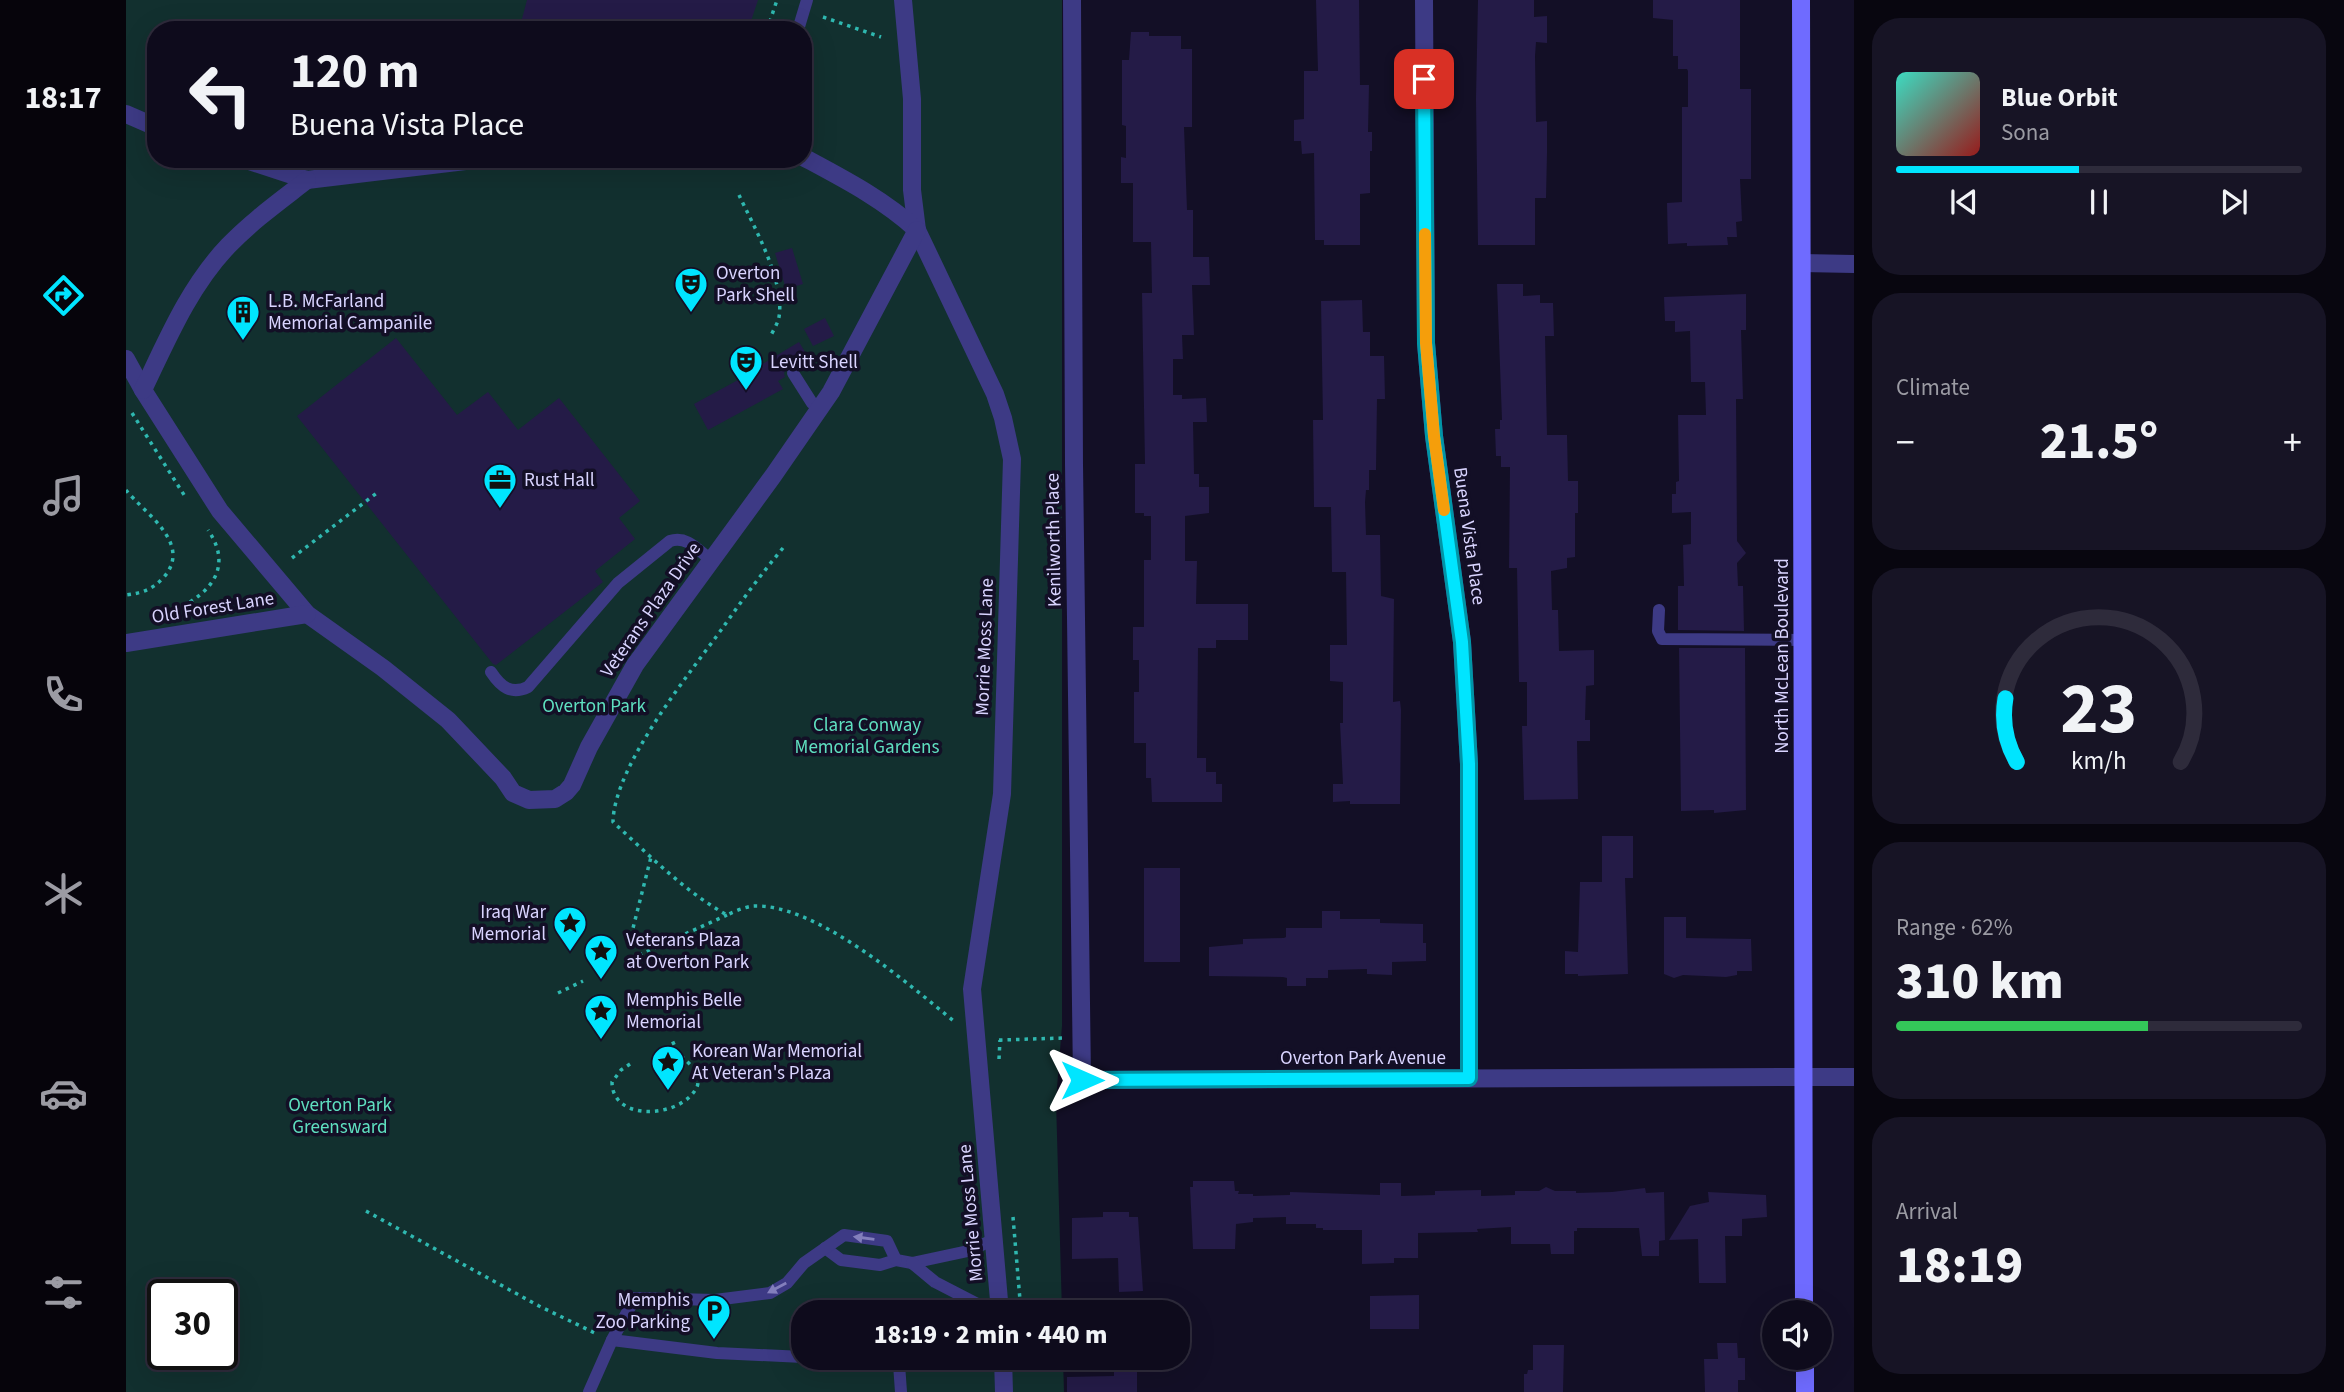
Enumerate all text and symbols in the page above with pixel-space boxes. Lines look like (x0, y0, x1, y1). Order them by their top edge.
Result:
text: 120 m (290, 37, 419, 107)
icon: left (175, 49, 266, 140)
pin (1394, 49, 1454, 109)
icon: arrive (1405, 60, 1443, 98)
text: 18:17 (24, 75, 102, 121)
text: Blue Orbit (2001, 79, 2118, 116)
text: Buena Vista Place (290, 102, 524, 148)
text: Sona (2001, 116, 2050, 149)
icon: previous (1945, 183, 1983, 221)
icon: pause (2080, 183, 2118, 221)
icon: next (2215, 183, 2253, 221)
place label: Overton Park Shell (716, 260, 795, 309)
theatre icon: Overton Park Shell (672, 265, 710, 314)
icon: directions (39, 271, 88, 320)
place label: L.B. McFarland Memorial Campanile (268, 288, 432, 337)
building icon: L.B. McFarland Memorial Campanile (224, 293, 262, 342)
theatre icon: Levitt Shell (727, 343, 765, 392)
place label: Levitt Shell (770, 349, 858, 376)
text: Climate (1896, 371, 1970, 404)
text: 21.5° (2040, 405, 2158, 479)
text: − (1896, 416, 1915, 470)
text: + (2283, 416, 2302, 470)
office icon: Rust Hall (481, 461, 519, 510)
street label: Buena Vista Place (1446, 465, 1492, 607)
place label: Rust Hall (524, 467, 595, 494)
icon: music (39, 471, 88, 520)
street label: Kenilworth Place (1039, 473, 1069, 607)
street label: Veterans Plaza Drive (594, 537, 708, 683)
street label: North McLean Boulevard (1769, 558, 1796, 754)
street label: Morrie Moss Lane (969, 578, 1001, 716)
street label: Old Forest Lane (150, 585, 276, 631)
text: 23 (2061, 657, 2137, 761)
icon: phone (39, 670, 88, 719)
park label: Overton Park (542, 693, 646, 720)
park label: Clara Conway Memorial Gardens (795, 712, 939, 761)
text: km/h (2071, 743, 2127, 779)
icon: climate (39, 869, 88, 918)
place label: Iraq War Memorial (471, 899, 546, 948)
place icon: Iraq War Memorial (551, 904, 589, 953)
text: Range · 62% (1896, 911, 2013, 944)
place label: Veterans Plaza at Overton Park (626, 927, 750, 976)
place icon: Veterans Plaza at Overton Park (582, 932, 620, 981)
text: 310 km (1896, 945, 2064, 1019)
place label: Memphis Belle Memorial (626, 987, 742, 1036)
place icon: Memphis Belle Memorial (582, 992, 620, 1041)
place label: Korean War Memorial At Veteran's Plaza (692, 1038, 862, 1087)
place icon: Korean War Memorial At Veteran's Plaza (649, 1043, 687, 1092)
position arrow (1045, 1043, 1119, 1117)
street label: Overton Park Avenue (1280, 1045, 1446, 1072)
icon: car (39, 1069, 88, 1118)
park label: Overton Park Greensward (288, 1092, 392, 1141)
street label: Morrie Moss Lane (952, 1143, 990, 1283)
text: Arrival (1896, 1195, 1958, 1228)
text: 18:19 (1896, 1229, 2023, 1303)
one-way arrow (853, 1232, 875, 1243)
icon: filters (39, 1268, 88, 1317)
speed limit sign: 30 (147, 1279, 238, 1370)
one-way arrow (767, 1282, 787, 1294)
place label: Memphis Zoo Parking (596, 1287, 690, 1336)
parking icon: Memphis Zoo Parking (695, 1292, 733, 1341)
map controls (1762, 1300, 1832, 1370)
button: sound (1762, 1300, 1832, 1370)
text: 18:19 · 2 min · 440 m (874, 1316, 1107, 1353)

